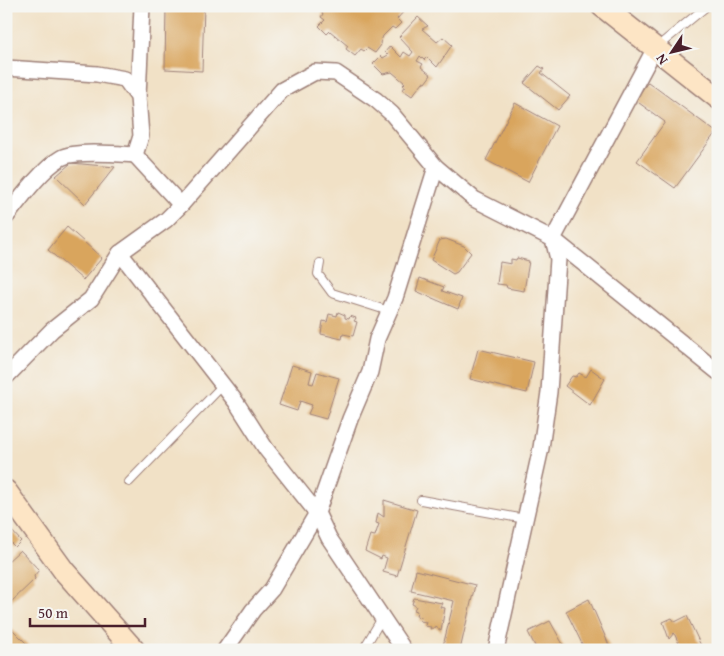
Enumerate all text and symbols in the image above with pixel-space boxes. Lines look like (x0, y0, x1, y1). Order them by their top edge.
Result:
north arrow (646, 28, 696, 78)
text: N (650, 49, 672, 69)
scale bar (30, 596, 145, 628)
text: 50 m (38, 602, 69, 623)

